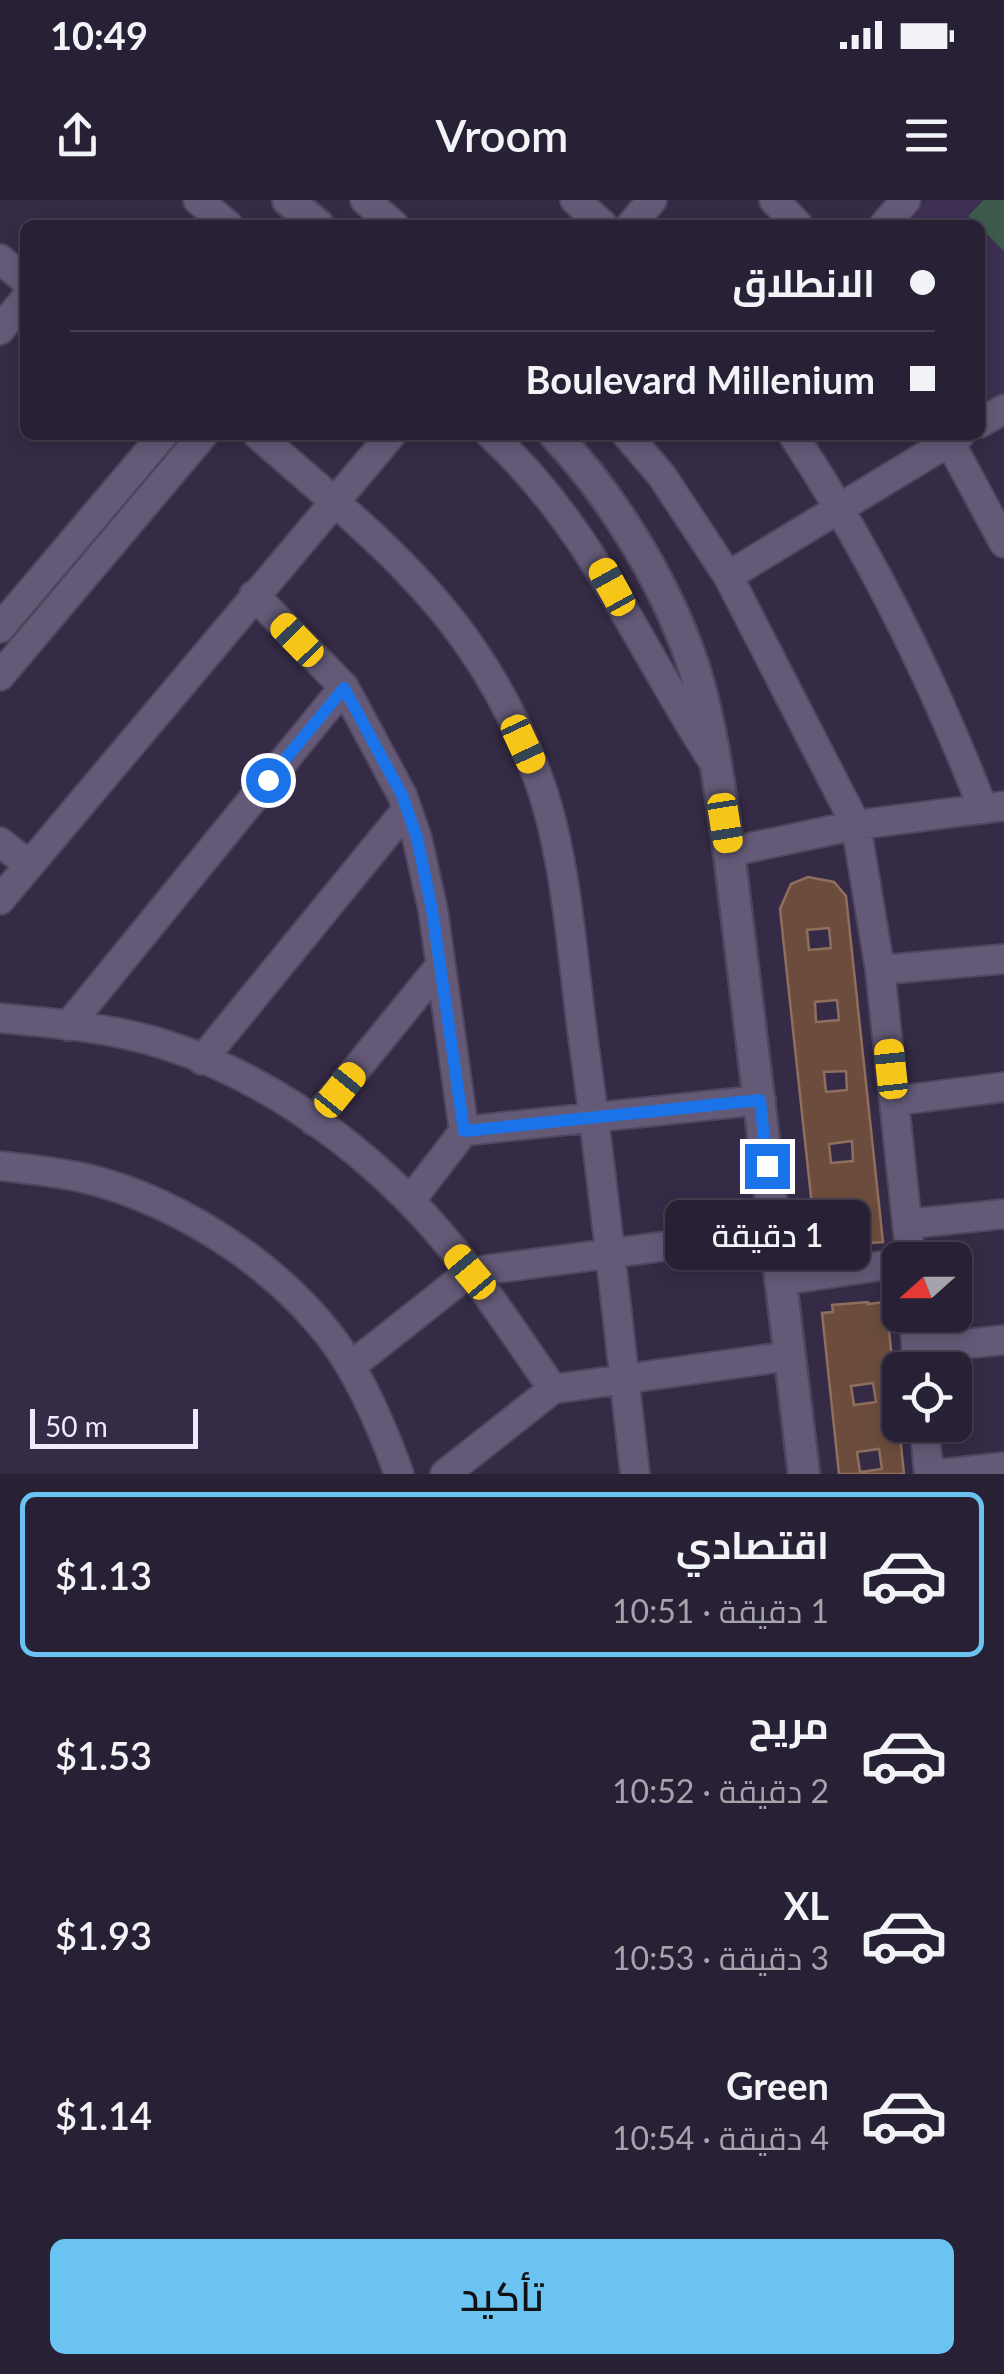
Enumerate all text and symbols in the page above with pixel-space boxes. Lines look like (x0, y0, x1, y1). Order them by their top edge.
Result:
text: 10:49 (50, 12, 148, 58)
icon: share (50, 108, 105, 163)
text: Vroom (436, 108, 568, 162)
icon: menu (899, 108, 954, 163)
text: الانطلاق (732, 259, 875, 305)
text: Boulevard Millenium (526, 356, 875, 402)
car (584, 553, 640, 621)
car (265, 608, 329, 672)
car (497, 710, 549, 778)
route start (246, 758, 291, 803)
car (705, 791, 745, 855)
car (873, 1038, 909, 1100)
car (309, 1057, 371, 1123)
route end (745, 1144, 790, 1189)
callout: 1 دقيقة (664, 1201, 870, 1271)
text: 1 دقيقة (712, 1215, 823, 1254)
car (439, 1239, 501, 1305)
north arrow (882, 1242, 972, 1332)
map controls (882, 1242, 972, 1442)
button: locate (882, 1352, 972, 1442)
scale bar (30, 1404, 198, 1448)
text: 50 m (45, 1409, 108, 1443)
text: اقتصادي (676, 1521, 829, 1567)
icon: car (859, 1530, 949, 1620)
text: $1.13 (55, 1552, 152, 1598)
text: 1 دقيقة · 10:51 (612, 1591, 829, 1630)
text: مريح (749, 1701, 829, 1747)
icon: car (859, 1710, 949, 1800)
text: $1.53 (55, 1732, 152, 1778)
text: 2 دقيقة · 10:52 (612, 1771, 829, 1810)
text: XL (784, 1882, 829, 1928)
icon: car (859, 1890, 949, 1980)
text: $1.93 (55, 1912, 152, 1958)
text: 3 دقيقة · 10:53 (612, 1938, 829, 1977)
text: Green (726, 2062, 829, 2108)
icon: car (859, 2070, 949, 2160)
text: $1.14 (55, 2092, 152, 2138)
text: 4 دقيقة · 10:54 (612, 2118, 829, 2157)
button: تأكيد (50, 2239, 954, 2354)

